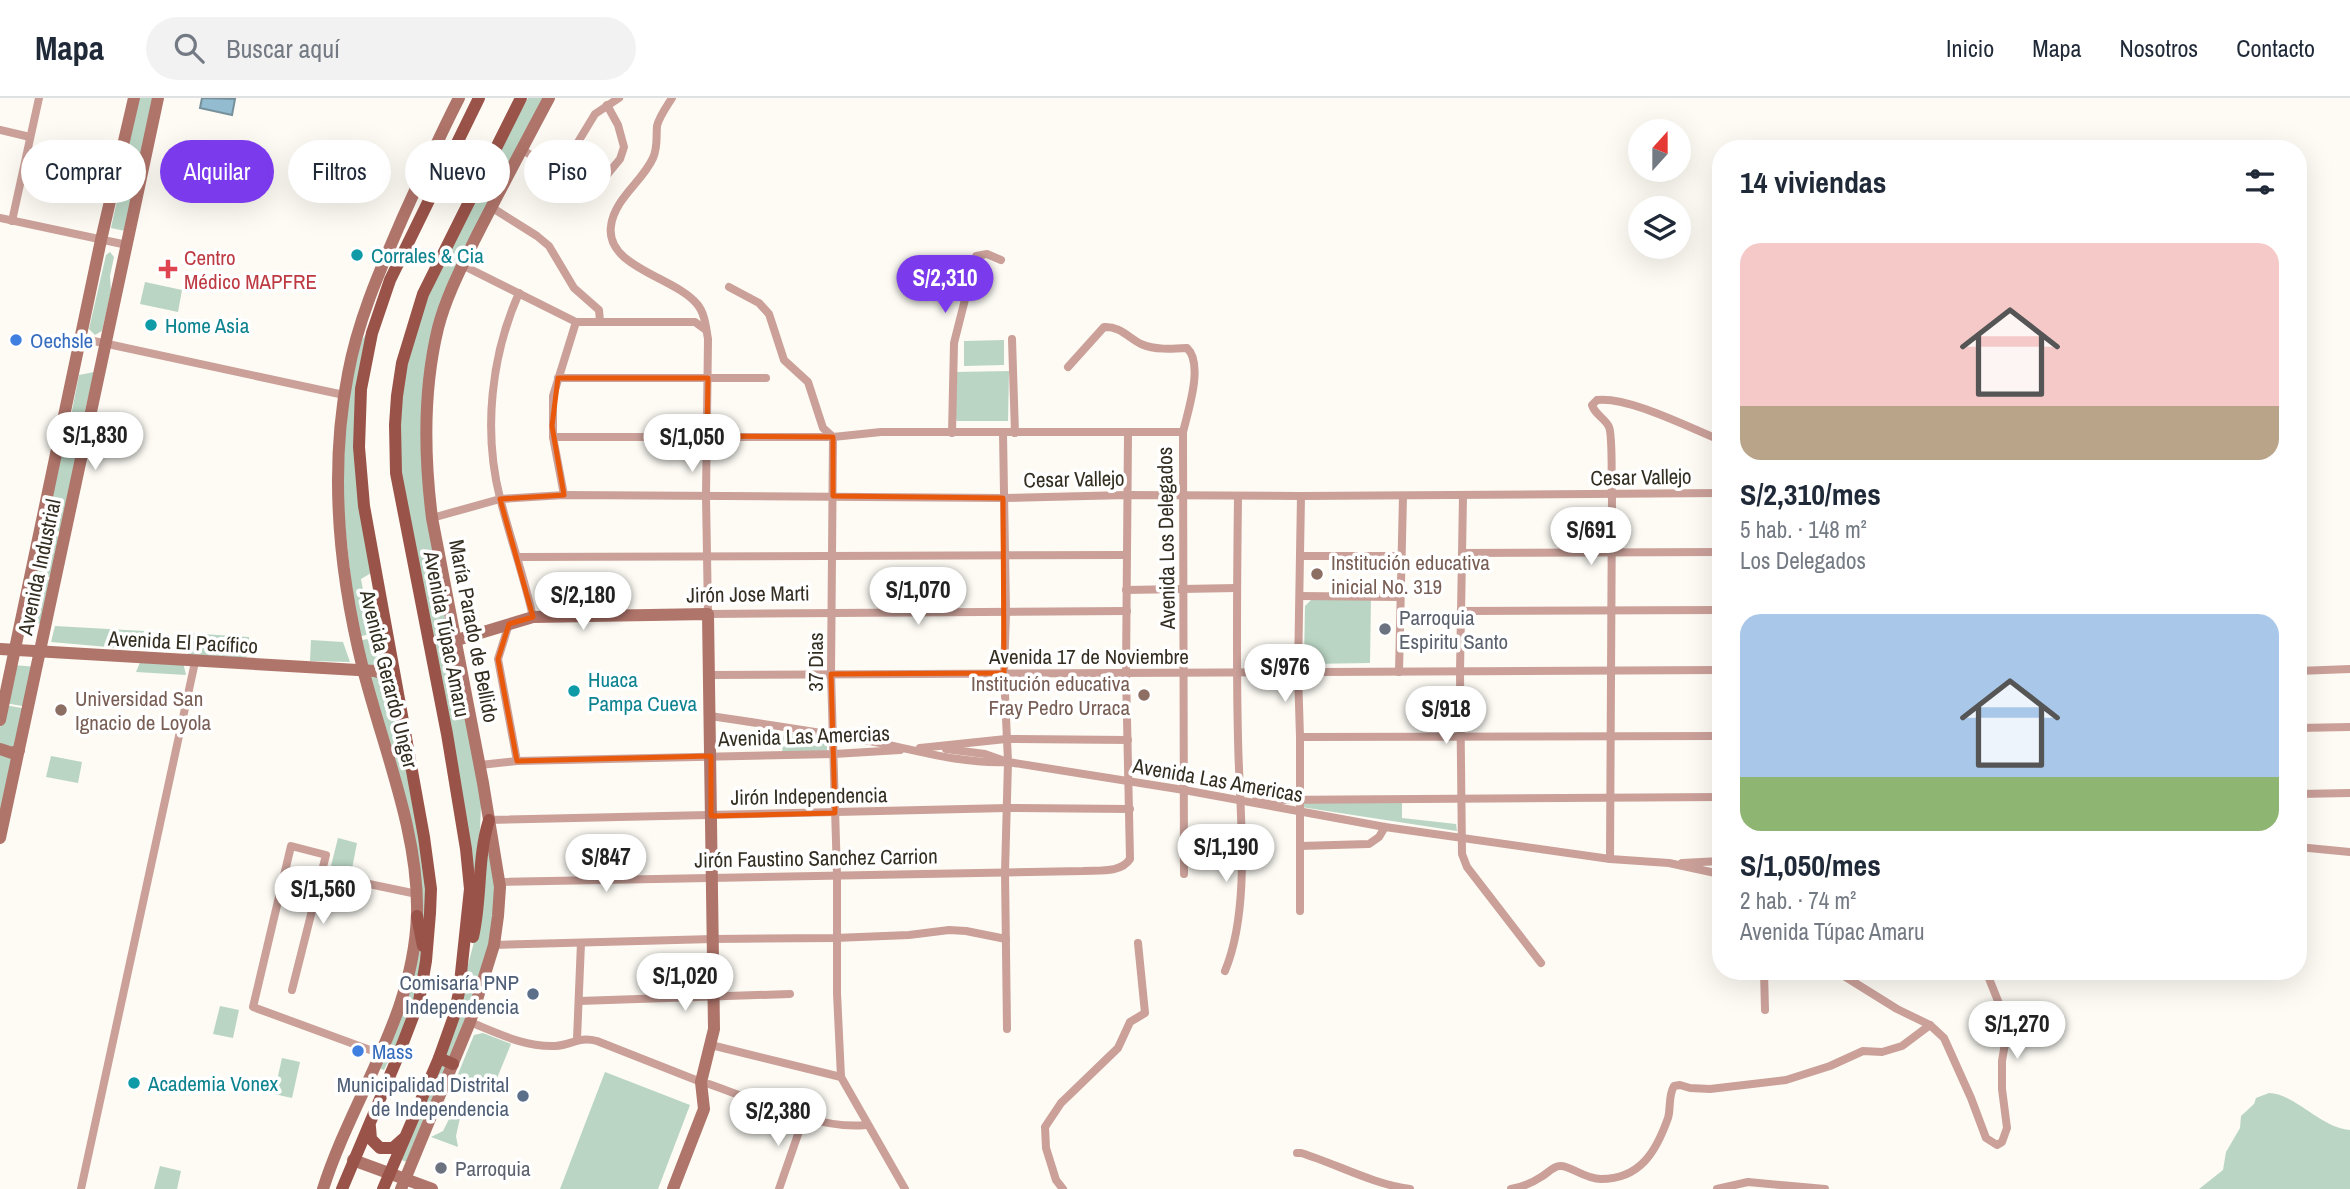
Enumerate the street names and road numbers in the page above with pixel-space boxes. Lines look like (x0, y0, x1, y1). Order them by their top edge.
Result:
street label: Avenida Los Delegados (1150, 446, 1182, 631)
street label: Cesar Vallejo (1590, 462, 1692, 492)
street label: Cesar Vallejo (1023, 464, 1125, 494)
street label: Avenida Industrial (10, 496, 68, 639)
street label: María Parado de Bellido (442, 537, 506, 725)
street label: Avenida Túpac Amaru (417, 548, 477, 719)
street label: Jirón Jose Marti (686, 578, 810, 610)
street label: Avenida Gerardo Unger (353, 586, 425, 771)
street label: Avenida El Pacífico (106, 624, 259, 660)
street label: 37 Dias (801, 632, 830, 692)
street label: Avenida 17 de Noviembre (988, 642, 1189, 671)
street label: Avenida Las Amercias (717, 719, 890, 754)
street label: Avenida Las Americas (1130, 751, 1305, 809)
street label: Jirón Independencia (730, 780, 888, 812)
street label: Jirón Faustino Sanchez Carrion (694, 841, 938, 875)

